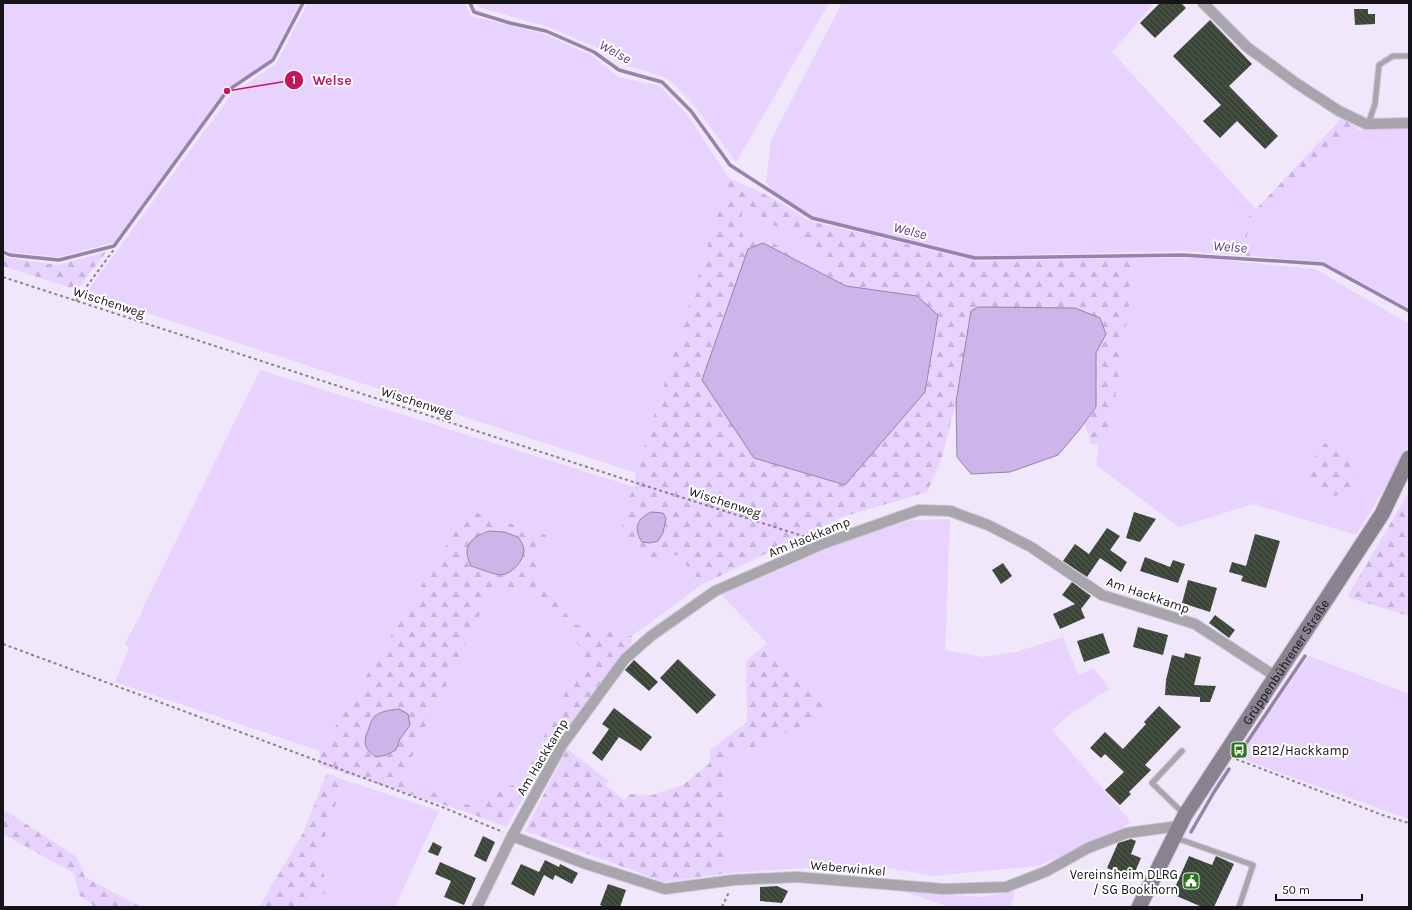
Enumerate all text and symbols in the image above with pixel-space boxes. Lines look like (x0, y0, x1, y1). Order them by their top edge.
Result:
water label: Welse (596, 36, 634, 68)
callout: Welse (284, 67, 360, 93)
text: Welse (312, 72, 352, 89)
text: 1 (292, 73, 296, 87)
water label: Welse (891, 219, 929, 243)
water label: Welse (1212, 237, 1248, 257)
street label: Wischenweg (71, 283, 148, 321)
street label: Wischenweg (379, 383, 456, 421)
street label: Wischenweg (687, 483, 764, 521)
street label: Am Hackkamp (766, 514, 852, 560)
street label: Am Hackkamp (1105, 574, 1191, 616)
street label: Grüppenbührener Straße (1239, 596, 1332, 727)
street label: Am Hackkamp (513, 716, 571, 798)
bus stop icon: B212/Hackkamp (1229, 740, 1249, 760)
place label: B212/Hackkamp (1252, 743, 1349, 758)
street label: Weberwinkel (810, 857, 886, 879)
place label: Vereinsheim DLRG / SG Bookhorn (1070, 867, 1178, 897)
public building icon: Vereinsheim DLRG / SG Bookhorn (1181, 871, 1201, 891)
scale bar (1276, 876, 1362, 902)
text: 50 m (1282, 883, 1310, 897)

